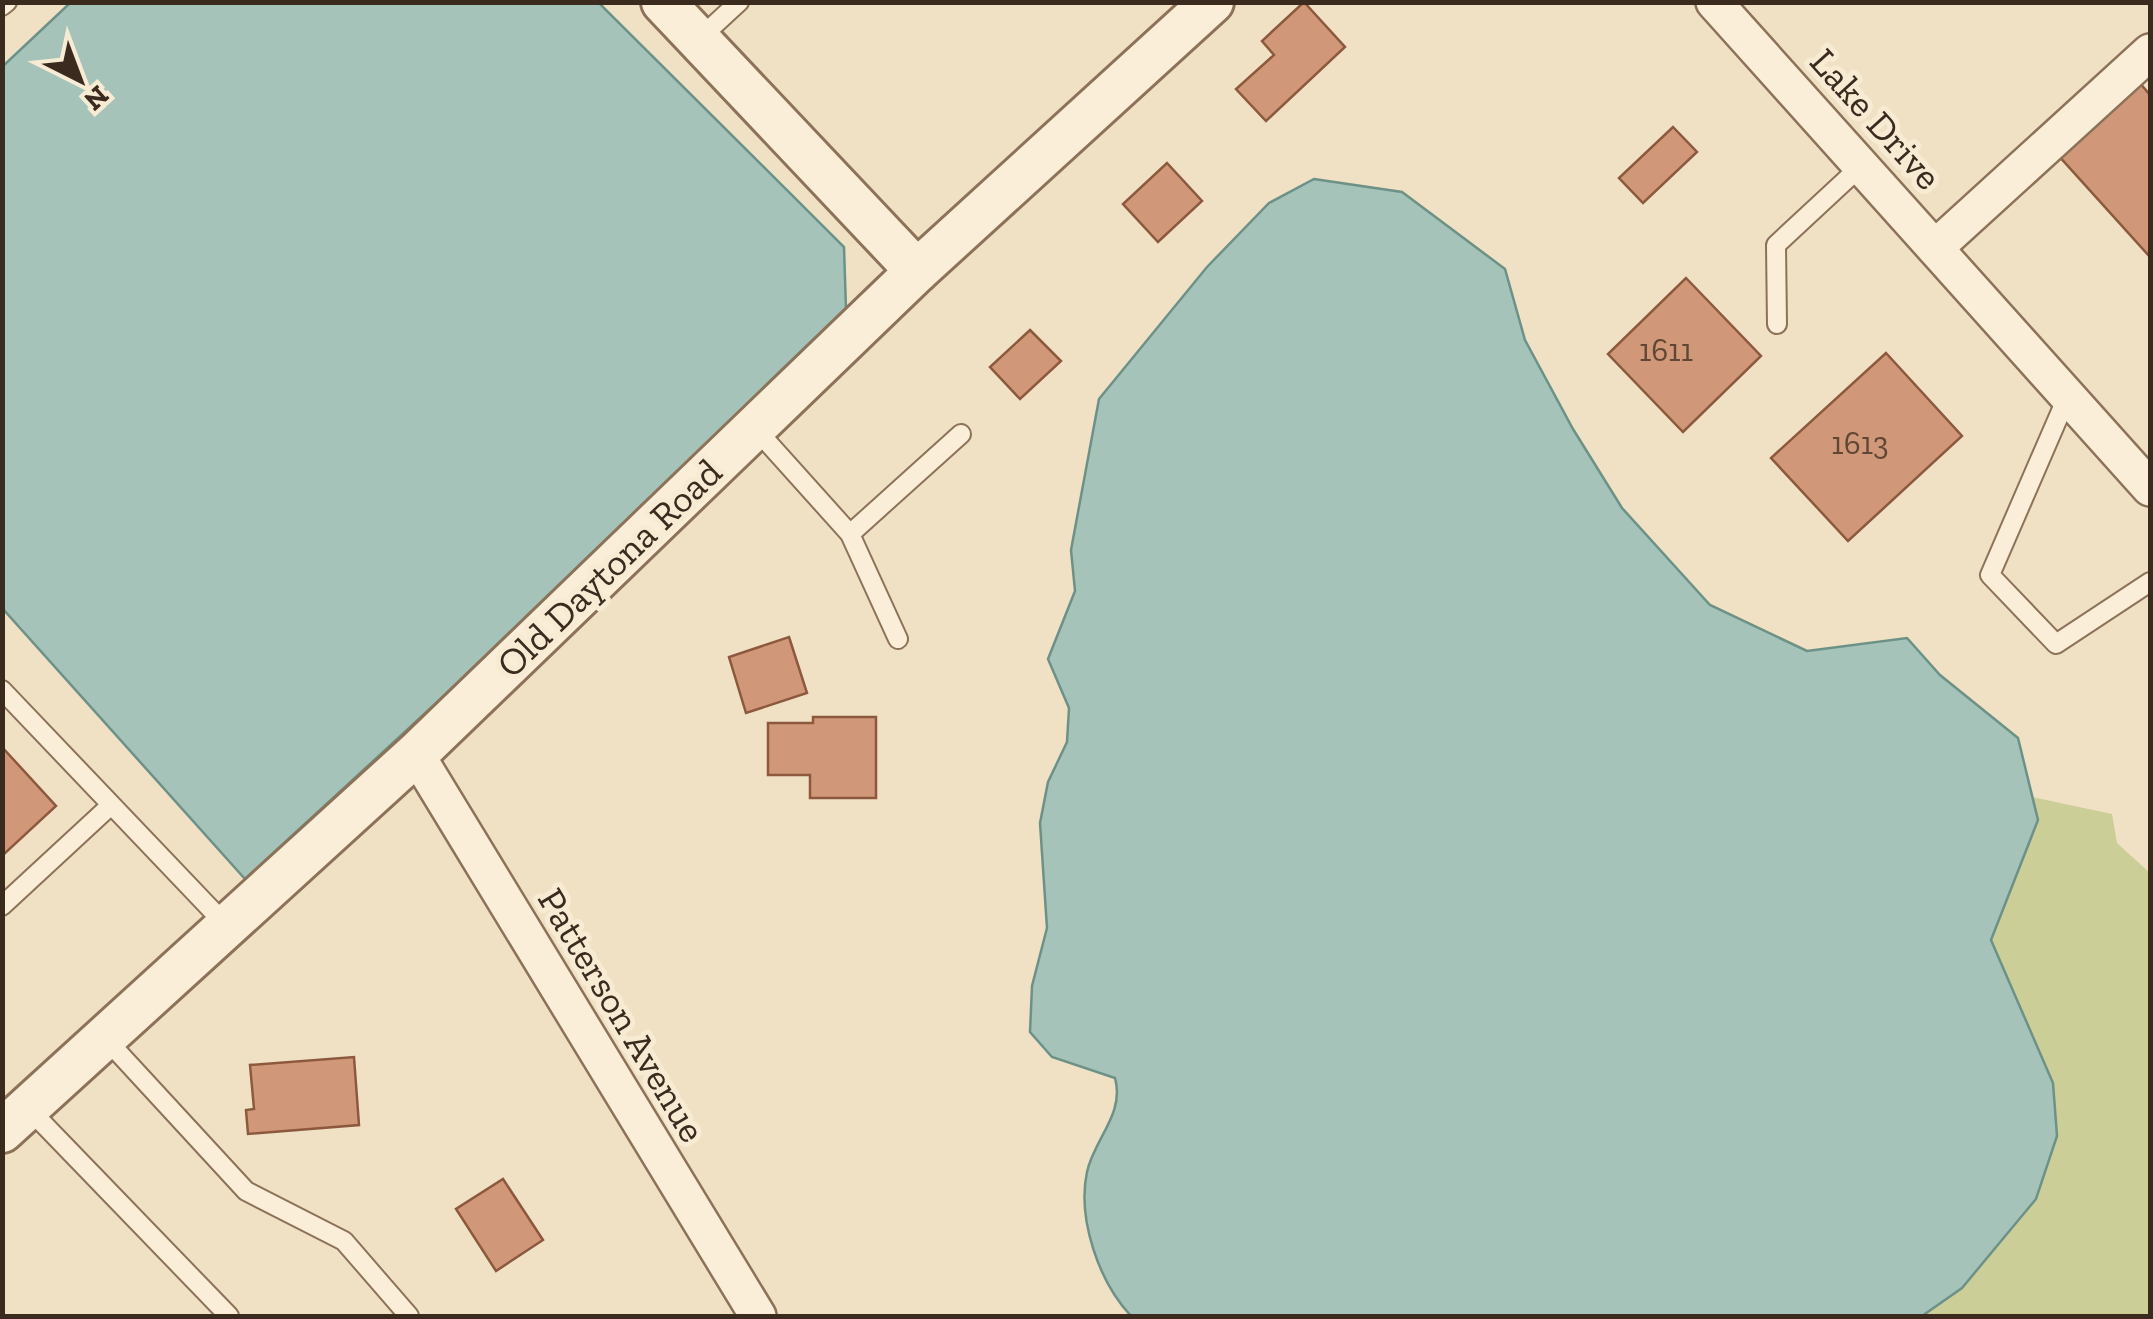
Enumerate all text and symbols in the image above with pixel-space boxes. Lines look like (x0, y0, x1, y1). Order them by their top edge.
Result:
north arrow (30, 30, 130, 130)
street label: Lake Drive (1801, 39, 1951, 199)
text: N (77, 79, 115, 118)
house number: 1611 (1639, 331, 1693, 369)
house number: 1613 (1831, 424, 1889, 462)
street label: Old Daytona Road (487, 449, 731, 687)
street label: Patterson Avenue (528, 880, 716, 1150)

